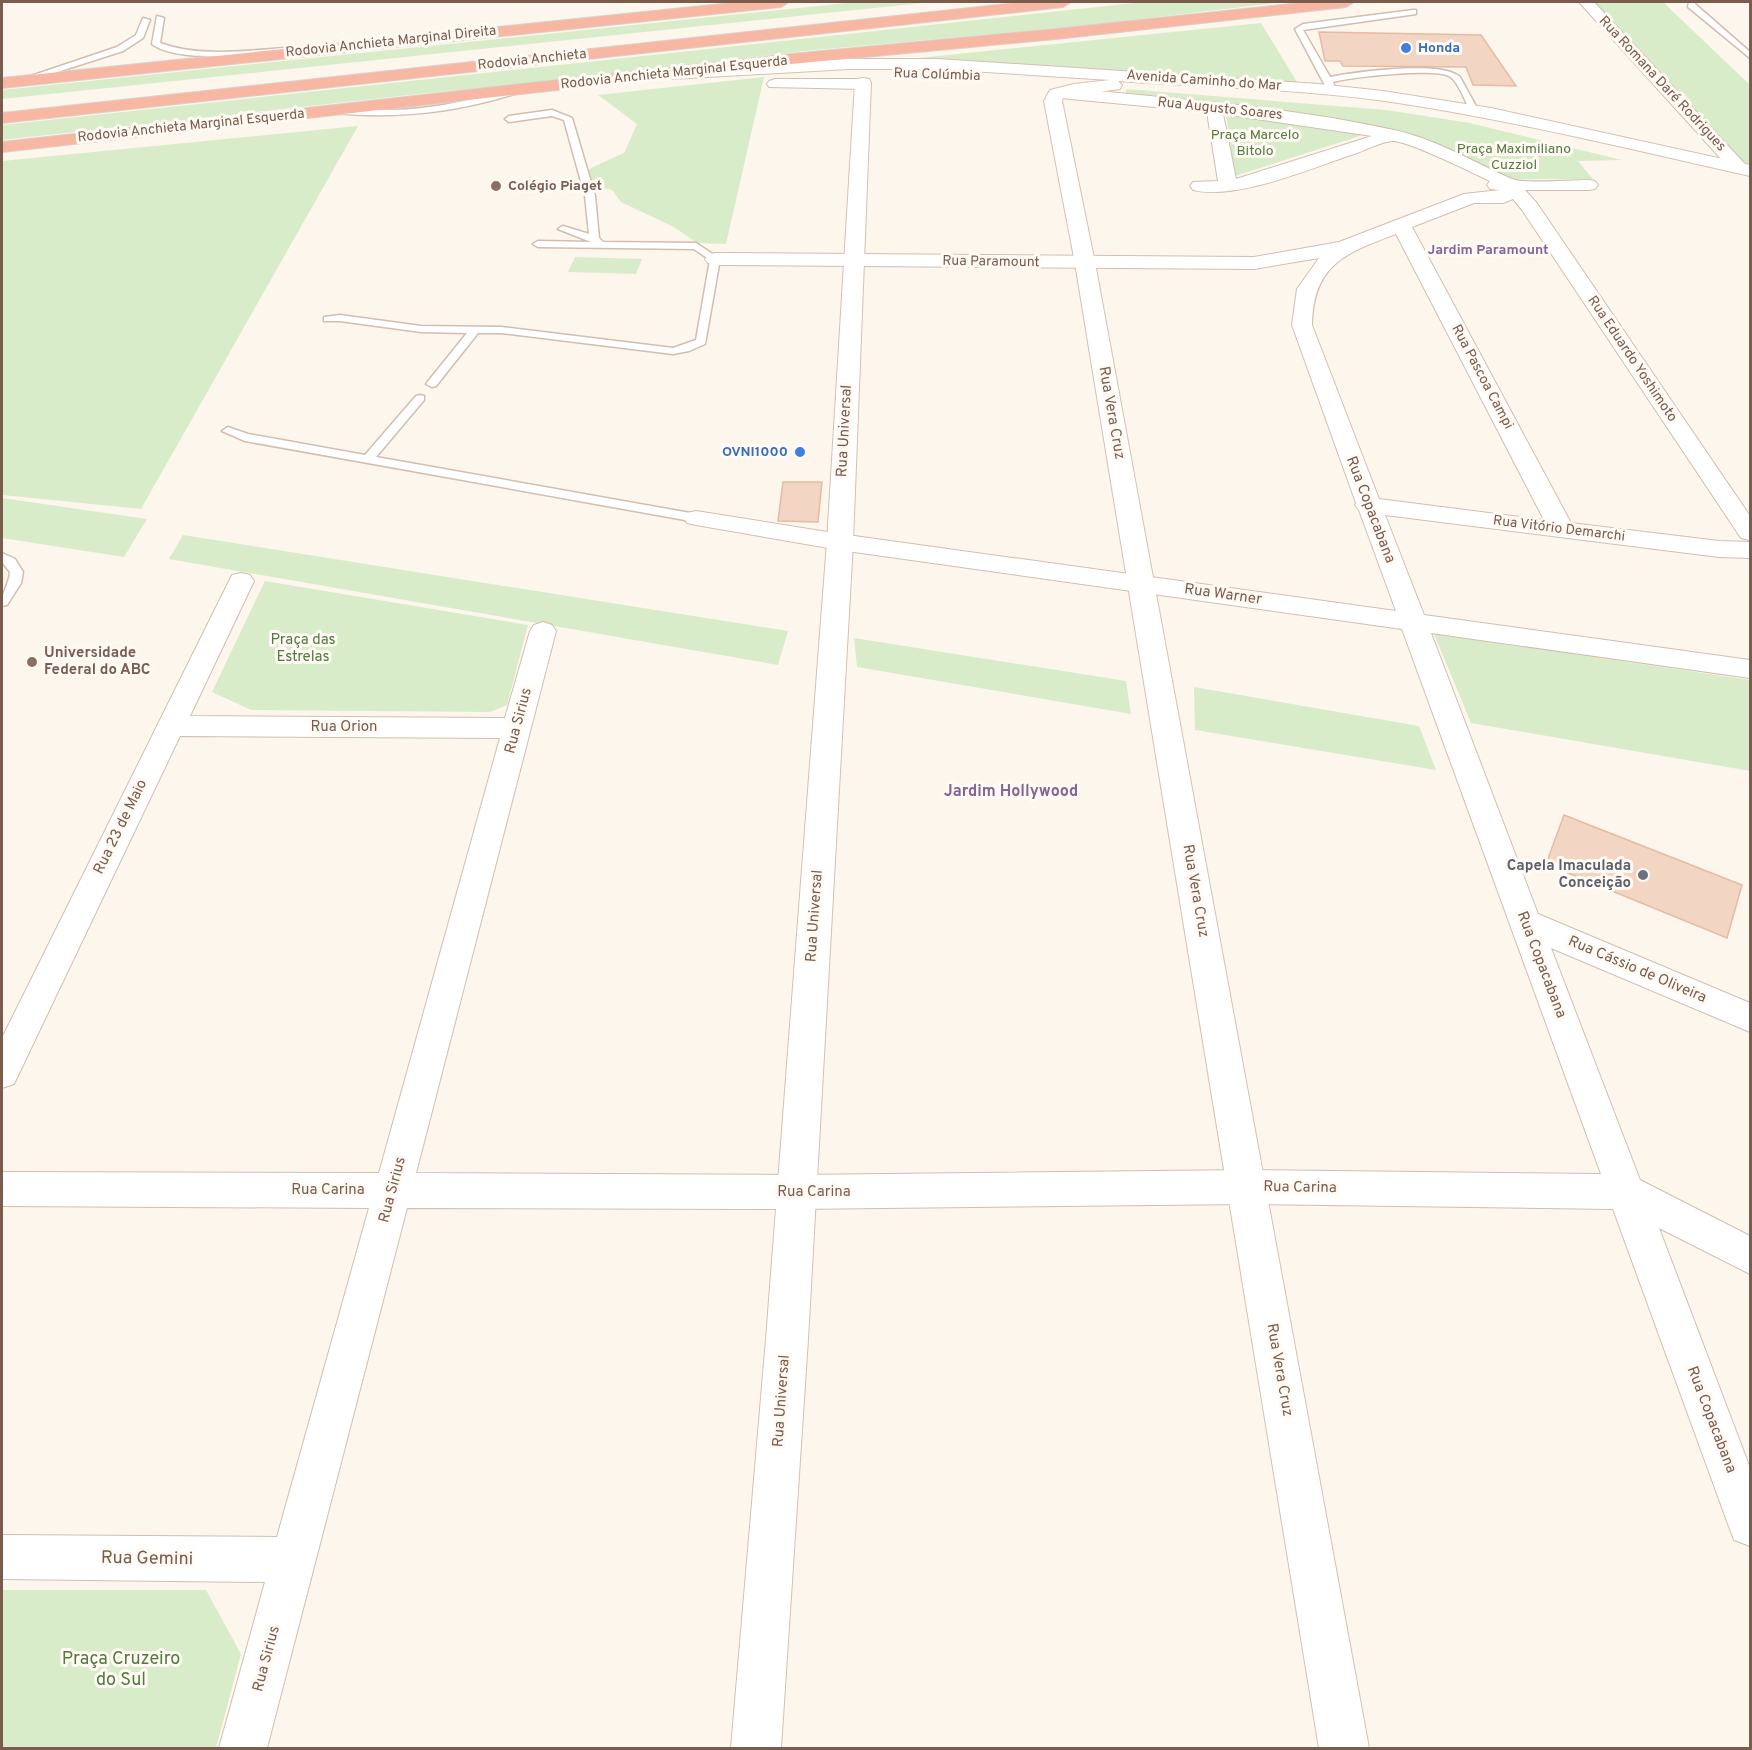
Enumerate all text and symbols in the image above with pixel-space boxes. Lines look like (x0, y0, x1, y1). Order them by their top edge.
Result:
street label: Rua Romana Daré Rodrigues (1595, 13, 1729, 155)
street label: Rodovia Anchieta Marginal Direita (285, 22, 497, 62)
place label: Honda (1418, 40, 1460, 57)
marker: Honda (1399, 41, 1413, 55)
street label: Rodovia Anchieta (477, 46, 587, 74)
street label: Rodovia Anchieta Marginal Esquerda (560, 53, 788, 93)
street label: Rua Colúmbia (893, 65, 981, 85)
street label: Avenida Caminho do Mar (1126, 67, 1283, 95)
street label: Rua Augusto Soares (1157, 94, 1283, 124)
street label: Rodovia Anchieta Marginal Esquerda (77, 106, 305, 146)
park label: Praça Marcelo Bitolo (1211, 127, 1300, 160)
park label: Praça Maximiliano Cuzziol (1457, 141, 1571, 174)
place label: Colégio Piaget (508, 178, 602, 195)
marker: Colégio Piaget (489, 179, 503, 193)
district label: Jardim Paramount (1427, 242, 1549, 259)
street label: Rua Paramount (942, 253, 1040, 271)
street label: Rua Eduardo Yoshimoto (1583, 293, 1681, 425)
street label: Rua Pascoa Campi (1447, 322, 1517, 432)
street label: Rua Vera Cruz (1093, 365, 1129, 461)
street label: Rua Universal (833, 384, 857, 478)
place label: OVNI1000 (722, 444, 788, 461)
marker: OVNI1000 (793, 445, 807, 459)
street label: Rua Copacabana (1341, 454, 1399, 566)
street label: Rua Vitório Demarchi (1492, 512, 1626, 546)
street label: Rua Warner (1183, 580, 1263, 610)
park label: Praça das Estrelas (270, 631, 336, 667)
place label: Universidade Federal do ABC (44, 644, 150, 680)
marker: Universidade Federal do ABC (25, 655, 39, 669)
street label: Rua Sirius (501, 686, 537, 756)
street label: Rua Orion (310, 718, 378, 737)
street label: Rua 23 de Maio (90, 776, 152, 878)
district label: Jardim Hollywood (944, 782, 1078, 802)
street label: Rua Vera Cruz (1177, 843, 1213, 939)
place label: Capela Imaculada Conceição (1507, 857, 1631, 893)
marker: Capela Imaculada Conceição (1636, 868, 1650, 882)
street label: Rua Universal (802, 869, 828, 963)
street label: Rua Copacabana (1512, 909, 1570, 1021)
street label: Rua Cássio de Oliveira (1565, 932, 1709, 1008)
street label: Rua Sirius (375, 1155, 411, 1225)
street label: Rua Carina (1263, 1178, 1337, 1198)
street label: Rua Carina (291, 1181, 365, 1200)
street label: Rua Carina (777, 1183, 851, 1202)
street label: Rua Vera Cruz (1261, 1322, 1297, 1418)
street label: Rua Universal (769, 1354, 795, 1448)
street label: Rua Copacabana (1682, 1364, 1740, 1476)
street label: Rua Gemini (101, 1547, 193, 1571)
street label: Rua Sirius (249, 1624, 285, 1694)
park label: Praça Cruzeiro do Sul (62, 1648, 180, 1692)

